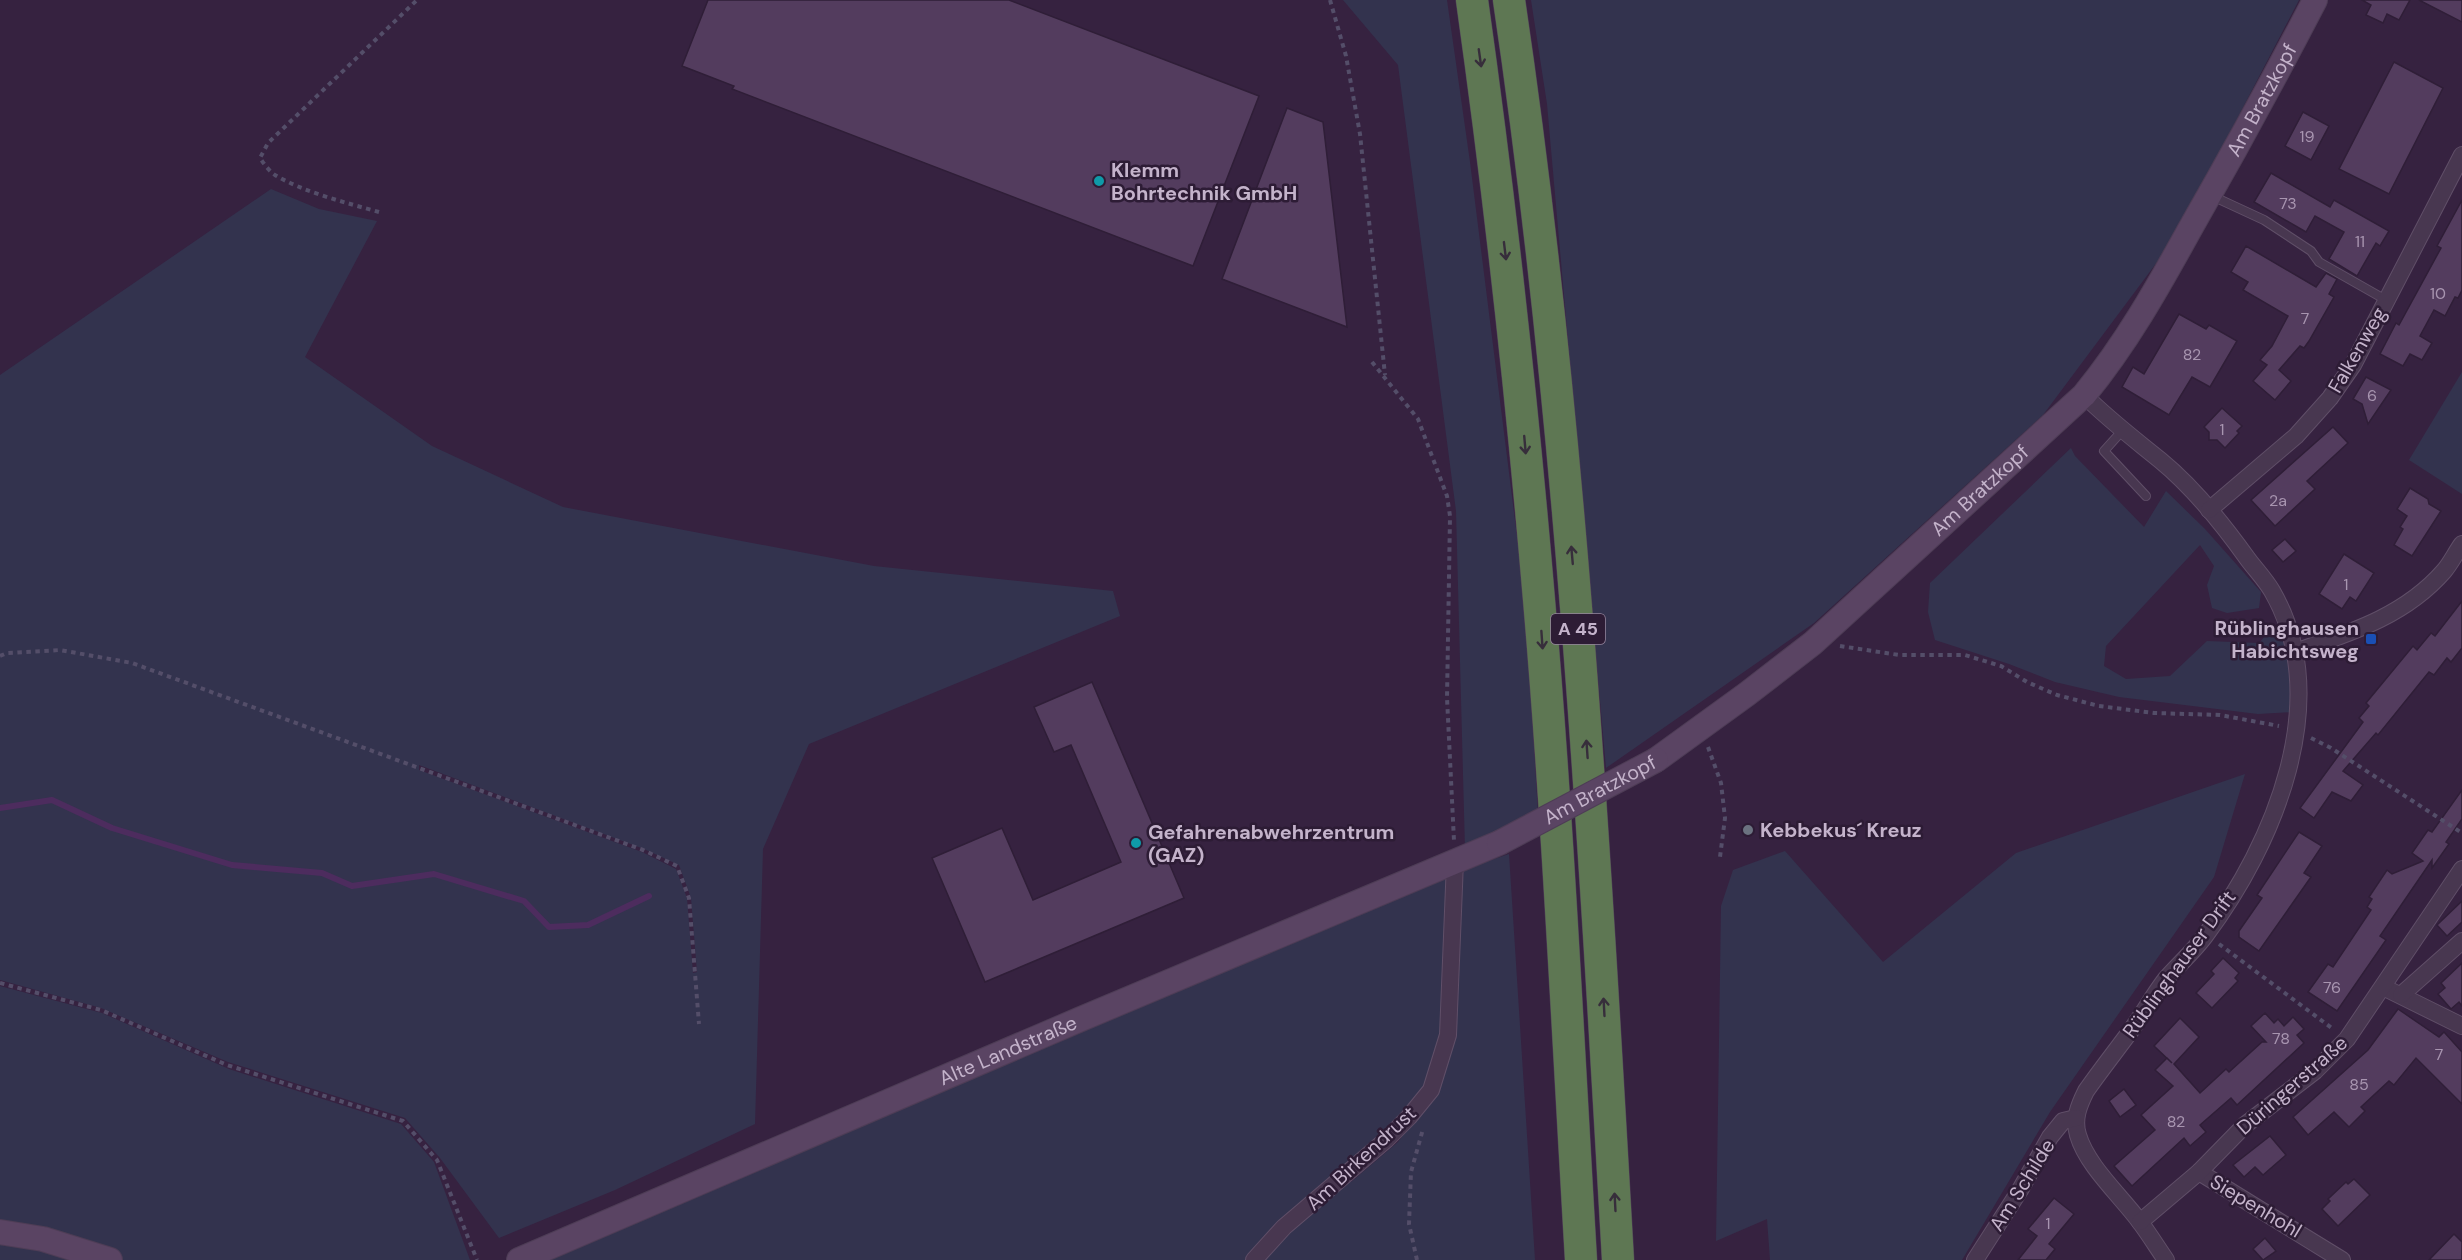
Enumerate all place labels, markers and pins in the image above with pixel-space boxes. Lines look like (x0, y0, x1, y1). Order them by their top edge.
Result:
place label: Klemm Bohrtechnik GmbH (1111, 157, 1297, 206)
marker: Klemm Bohrtechnik GmbH (1092, 174, 1106, 188)
place label: Rüblinghausen Habichtsweg (2214, 615, 2359, 664)
marker: Rüblinghausen Habichtsweg (2364, 632, 2378, 646)
place label: Kebbekus´ Kreuz (1760, 817, 1922, 843)
place label: Gefahrenabwehrzentrum (GAZ) (1148, 819, 1394, 868)
marker: Kebbekus´ Kreuz (1741, 823, 1755, 837)
marker: Gefahrenabwehrzentrum (GAZ) (1129, 836, 1143, 850)

